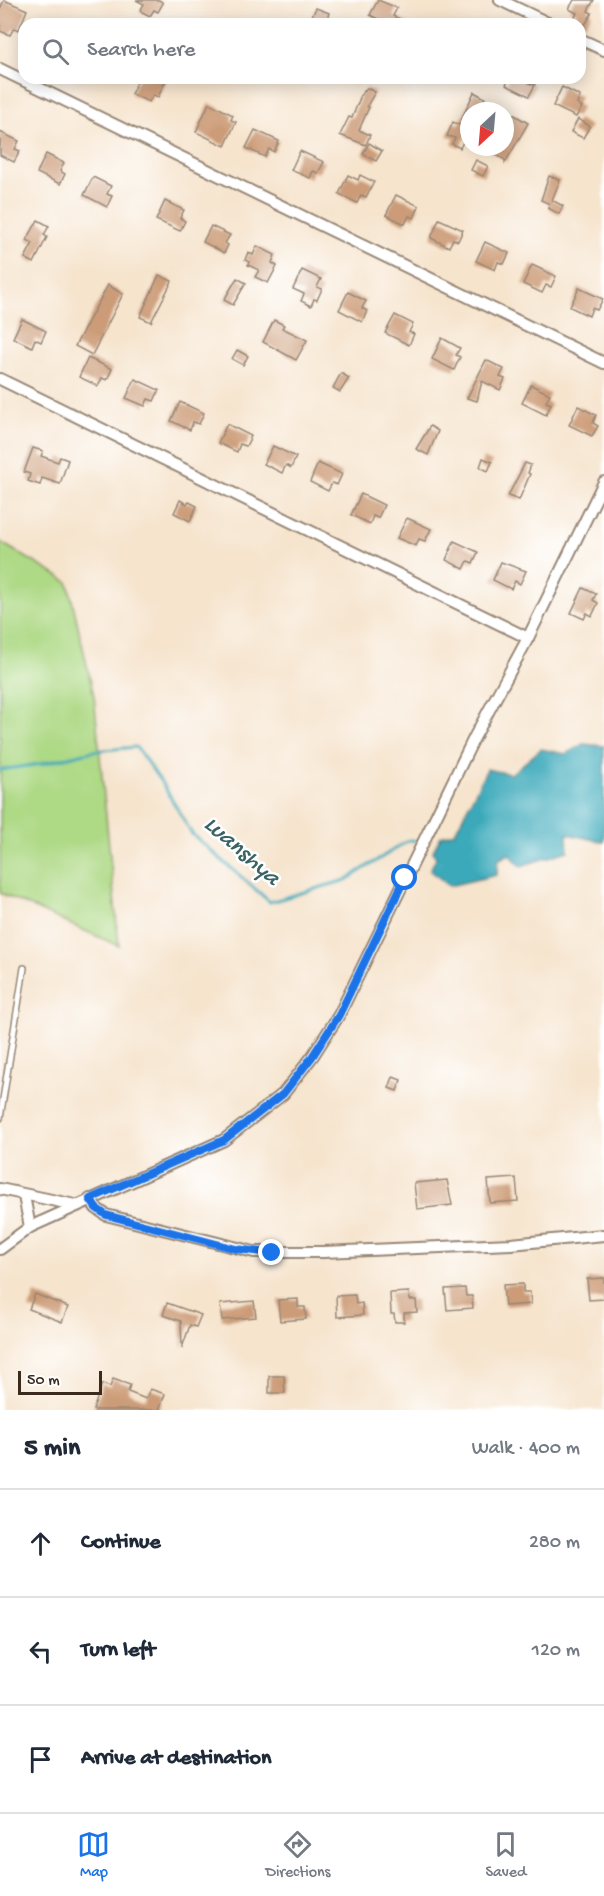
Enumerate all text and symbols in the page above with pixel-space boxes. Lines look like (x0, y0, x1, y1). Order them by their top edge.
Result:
search box (18, 18, 586, 84)
icon: search (39, 35, 72, 68)
text: Search here (87, 38, 195, 64)
north arrow (460, 102, 514, 156)
water label: Luanshya (197, 811, 286, 894)
route start (391, 864, 417, 890)
route end (258, 1239, 284, 1265)
scale bar (18, 1368, 102, 1396)
text: 50 m (27, 1372, 60, 1391)
text: 5 min (24, 1434, 80, 1465)
text: Walk · 400 m (472, 1438, 580, 1461)
icon: ahead (24, 1527, 57, 1560)
text: Continue (81, 1530, 161, 1556)
text: 280 m (529, 1532, 580, 1555)
icon: left (24, 1635, 57, 1668)
text: Turn left (81, 1638, 155, 1664)
text: 120 m (532, 1640, 580, 1663)
icon: arrive (24, 1743, 57, 1776)
text: Arrive at destination (81, 1746, 271, 1772)
tab: Map (77, 1828, 110, 1883)
tab: Directions (265, 1828, 331, 1883)
tab: Saved (485, 1828, 526, 1883)

